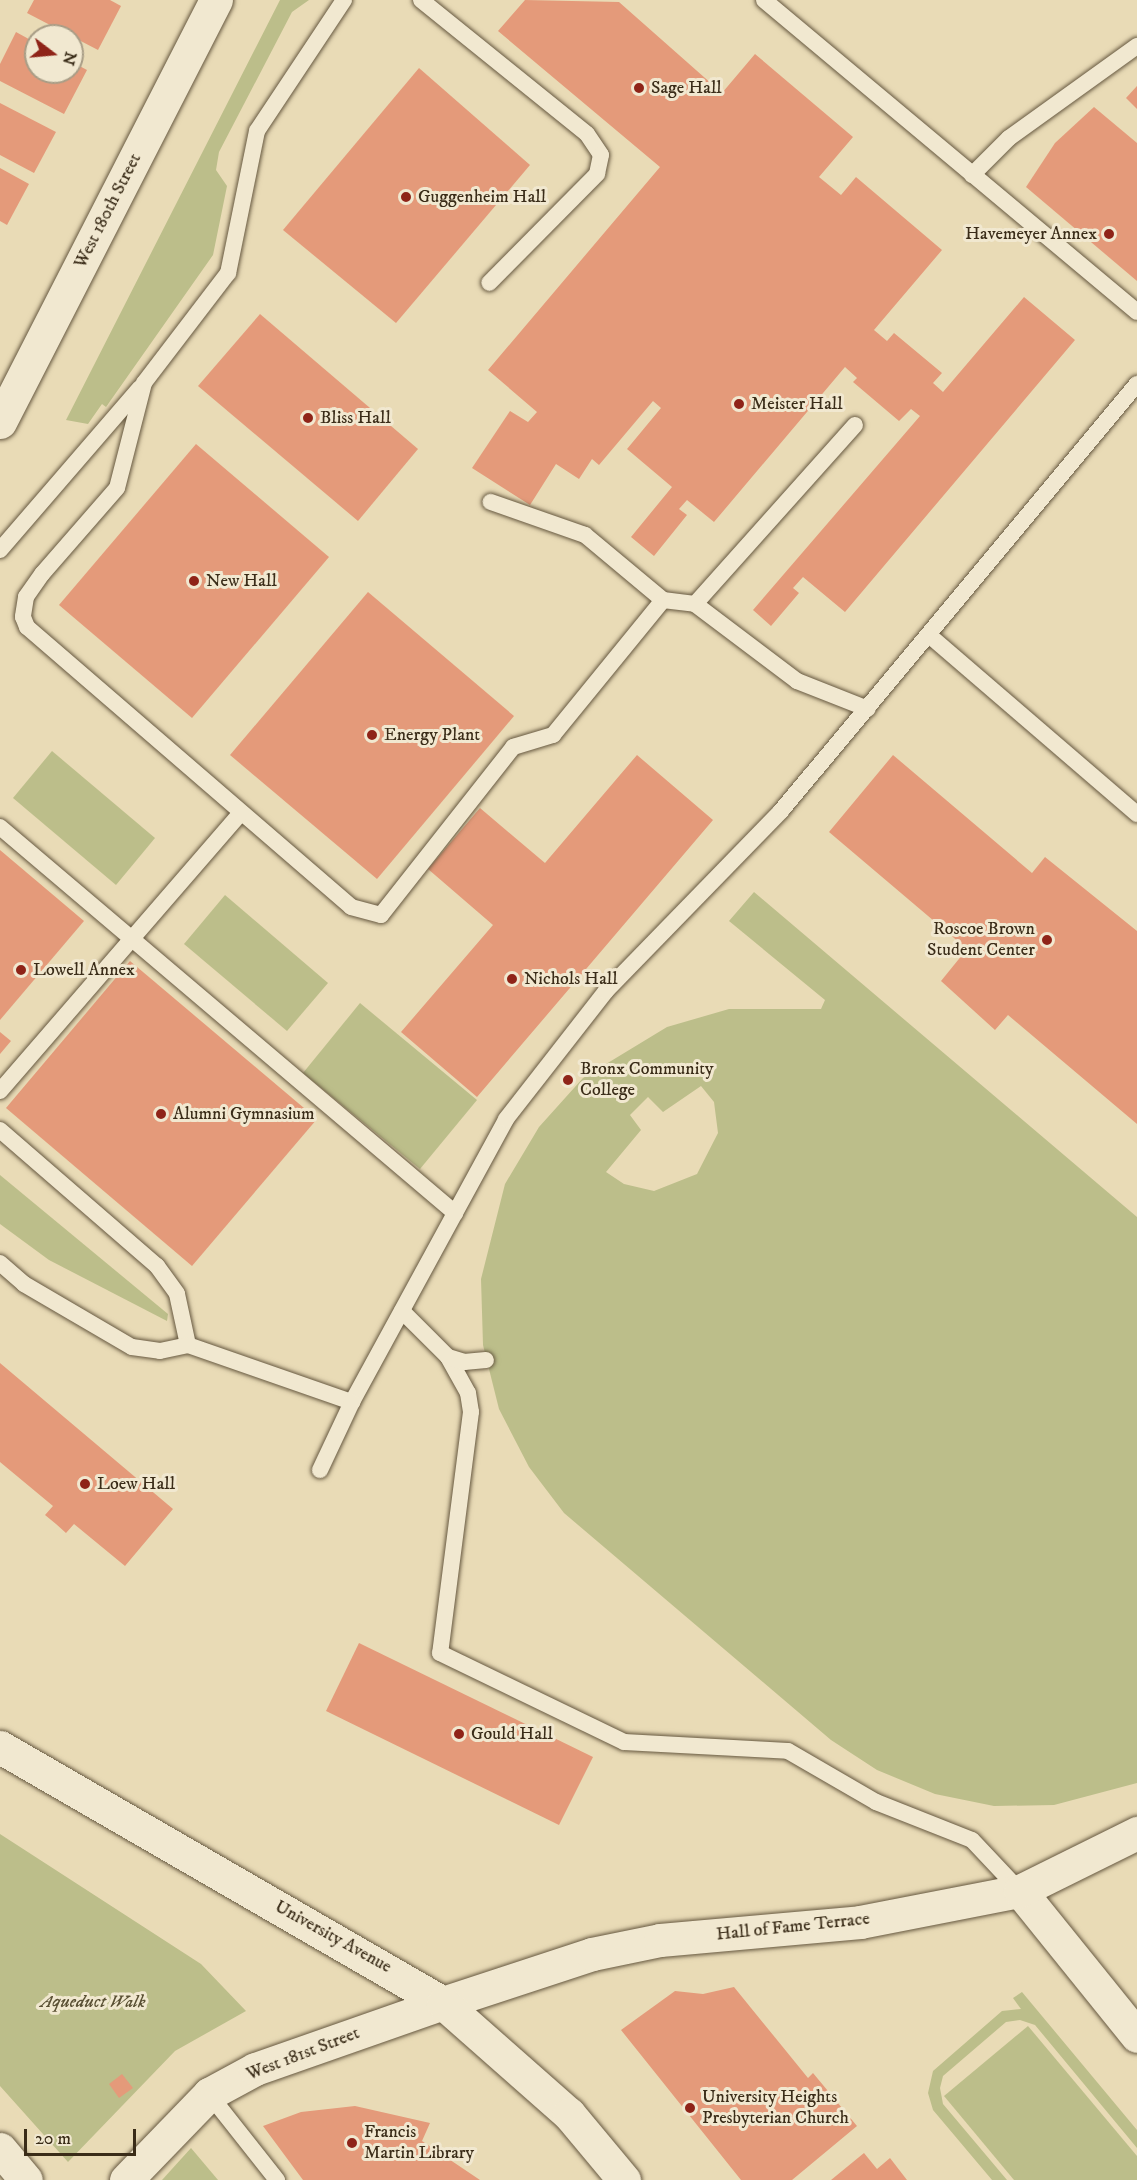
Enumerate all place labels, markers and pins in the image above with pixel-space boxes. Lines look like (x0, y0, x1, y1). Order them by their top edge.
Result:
place label: Sage Hall (651, 77, 722, 99)
marker: Sage Hall (632, 81, 646, 95)
place label: Guggenheim Hall (418, 186, 546, 208)
marker: Guggenheim Hall (399, 190, 413, 204)
place label: Havemeyer Annex (965, 223, 1097, 245)
marker: Havemeyer Annex (1102, 227, 1116, 241)
place label: Meister Hall (751, 393, 843, 415)
marker: Meister Hall (732, 397, 746, 411)
place label: Bliss Hall (320, 407, 391, 429)
marker: Bliss Hall (301, 411, 315, 425)
place label: New Hall (206, 570, 277, 592)
marker: New Hall (187, 574, 201, 588)
place label: Energy Plant (384, 724, 480, 746)
marker: Energy Plant (365, 728, 379, 742)
place label: Roscoe Brown Student Center (927, 919, 1035, 962)
marker: Roscoe Brown Student Center (1040, 933, 1054, 947)
place label: Lowell Annex (33, 959, 135, 981)
marker: Lowell Annex (14, 963, 28, 977)
place label: Nichols Hall (524, 968, 618, 990)
marker: Nichols Hall (505, 972, 519, 986)
place label: Bronx Community College (580, 1059, 714, 1102)
marker: Bronx Community College (561, 1073, 575, 1087)
place label: Alumni Gymnasium (173, 1103, 314, 1125)
marker: Alumni Gymnasium (154, 1107, 168, 1121)
place label: Loew Hall (97, 1473, 175, 1495)
marker: Loew Hall (78, 1477, 92, 1491)
place label: Gould Hall (471, 1723, 553, 1745)
marker: Gould Hall (452, 1727, 466, 1741)
place label: University Heights Presbyterian Church (702, 2087, 849, 2130)
marker: University Heights Presbyterian Church (683, 2101, 697, 2115)
place label: Francis Martin Library (364, 2122, 474, 2164)
marker: Francis Martin Library (345, 2136, 359, 2150)

